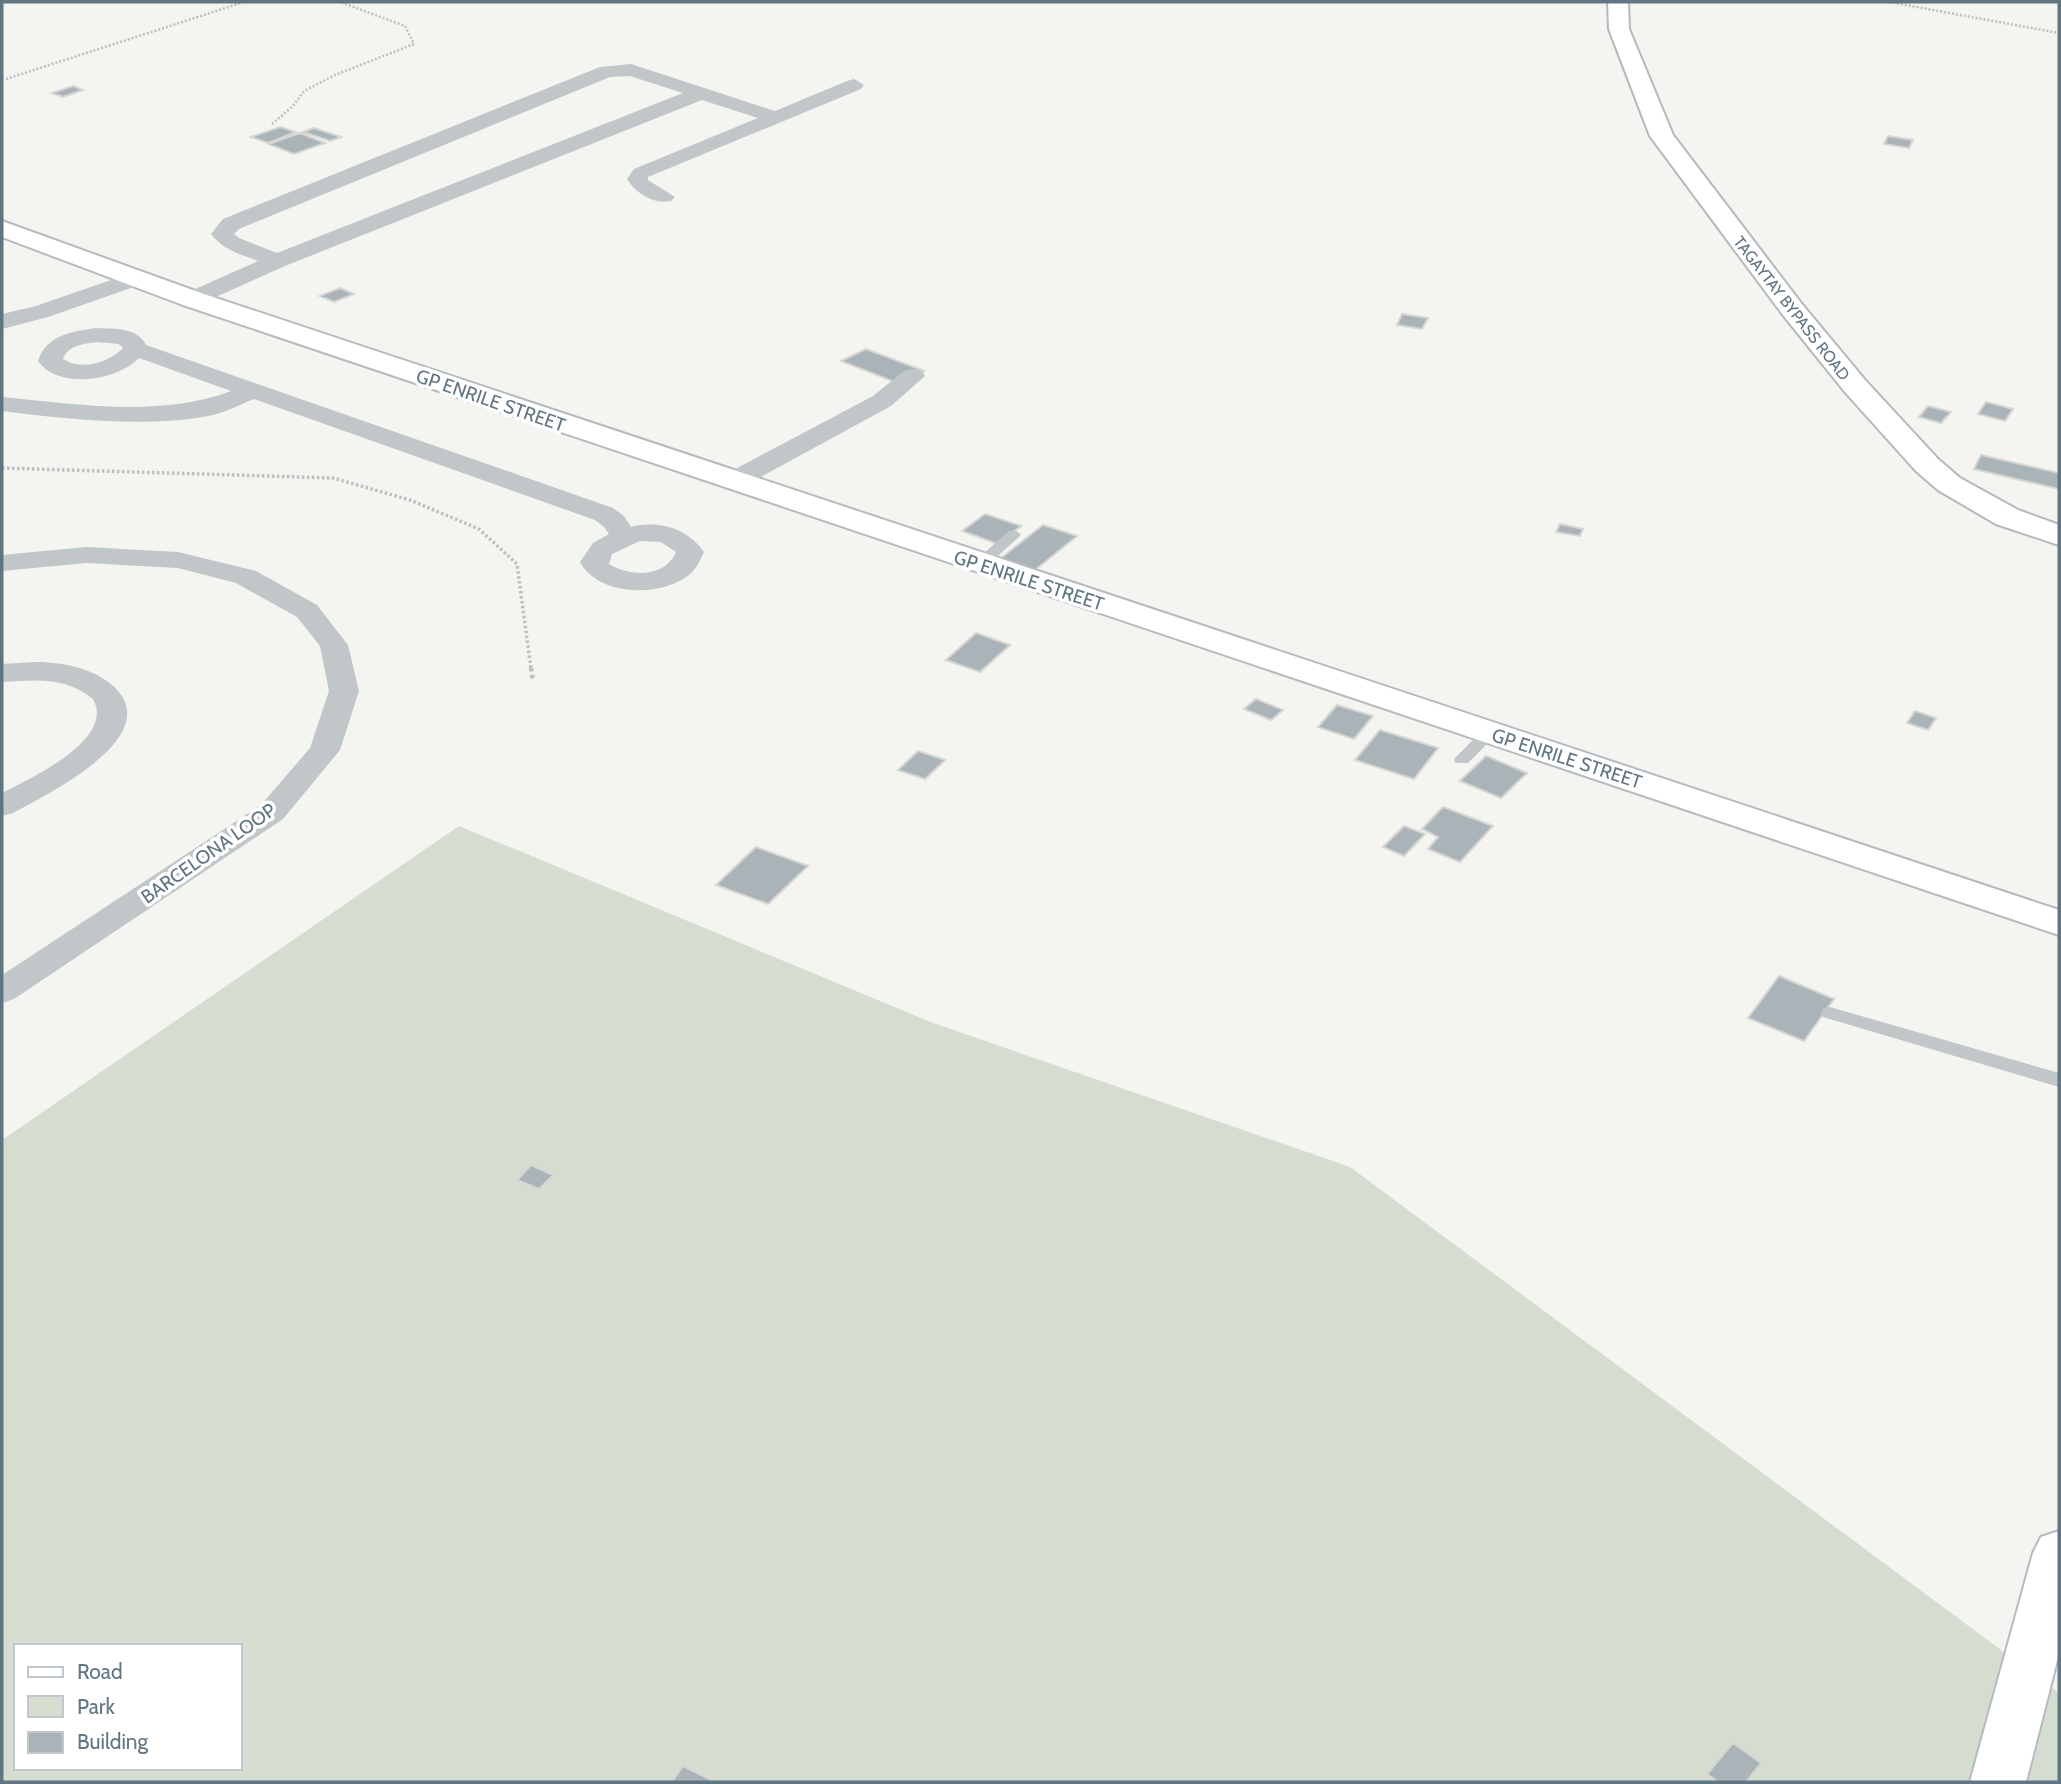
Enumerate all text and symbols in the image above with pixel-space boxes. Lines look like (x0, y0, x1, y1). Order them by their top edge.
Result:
street label: TAGAYTAY BYPASS ROAD (1730, 233, 1854, 384)
street label: GP ENRILE STREET (413, 364, 568, 437)
street label: GP ENRILE STREET (951, 545, 1107, 616)
street label: GP ENRILE STREET (1489, 723, 1645, 794)
street label: BARCELONA LOOP (137, 798, 280, 908)
legend (14, 1644, 242, 1770)
text: Road (77, 1659, 123, 1684)
text: Park (77, 1694, 115, 1719)
text: Building (77, 1729, 149, 1754)

